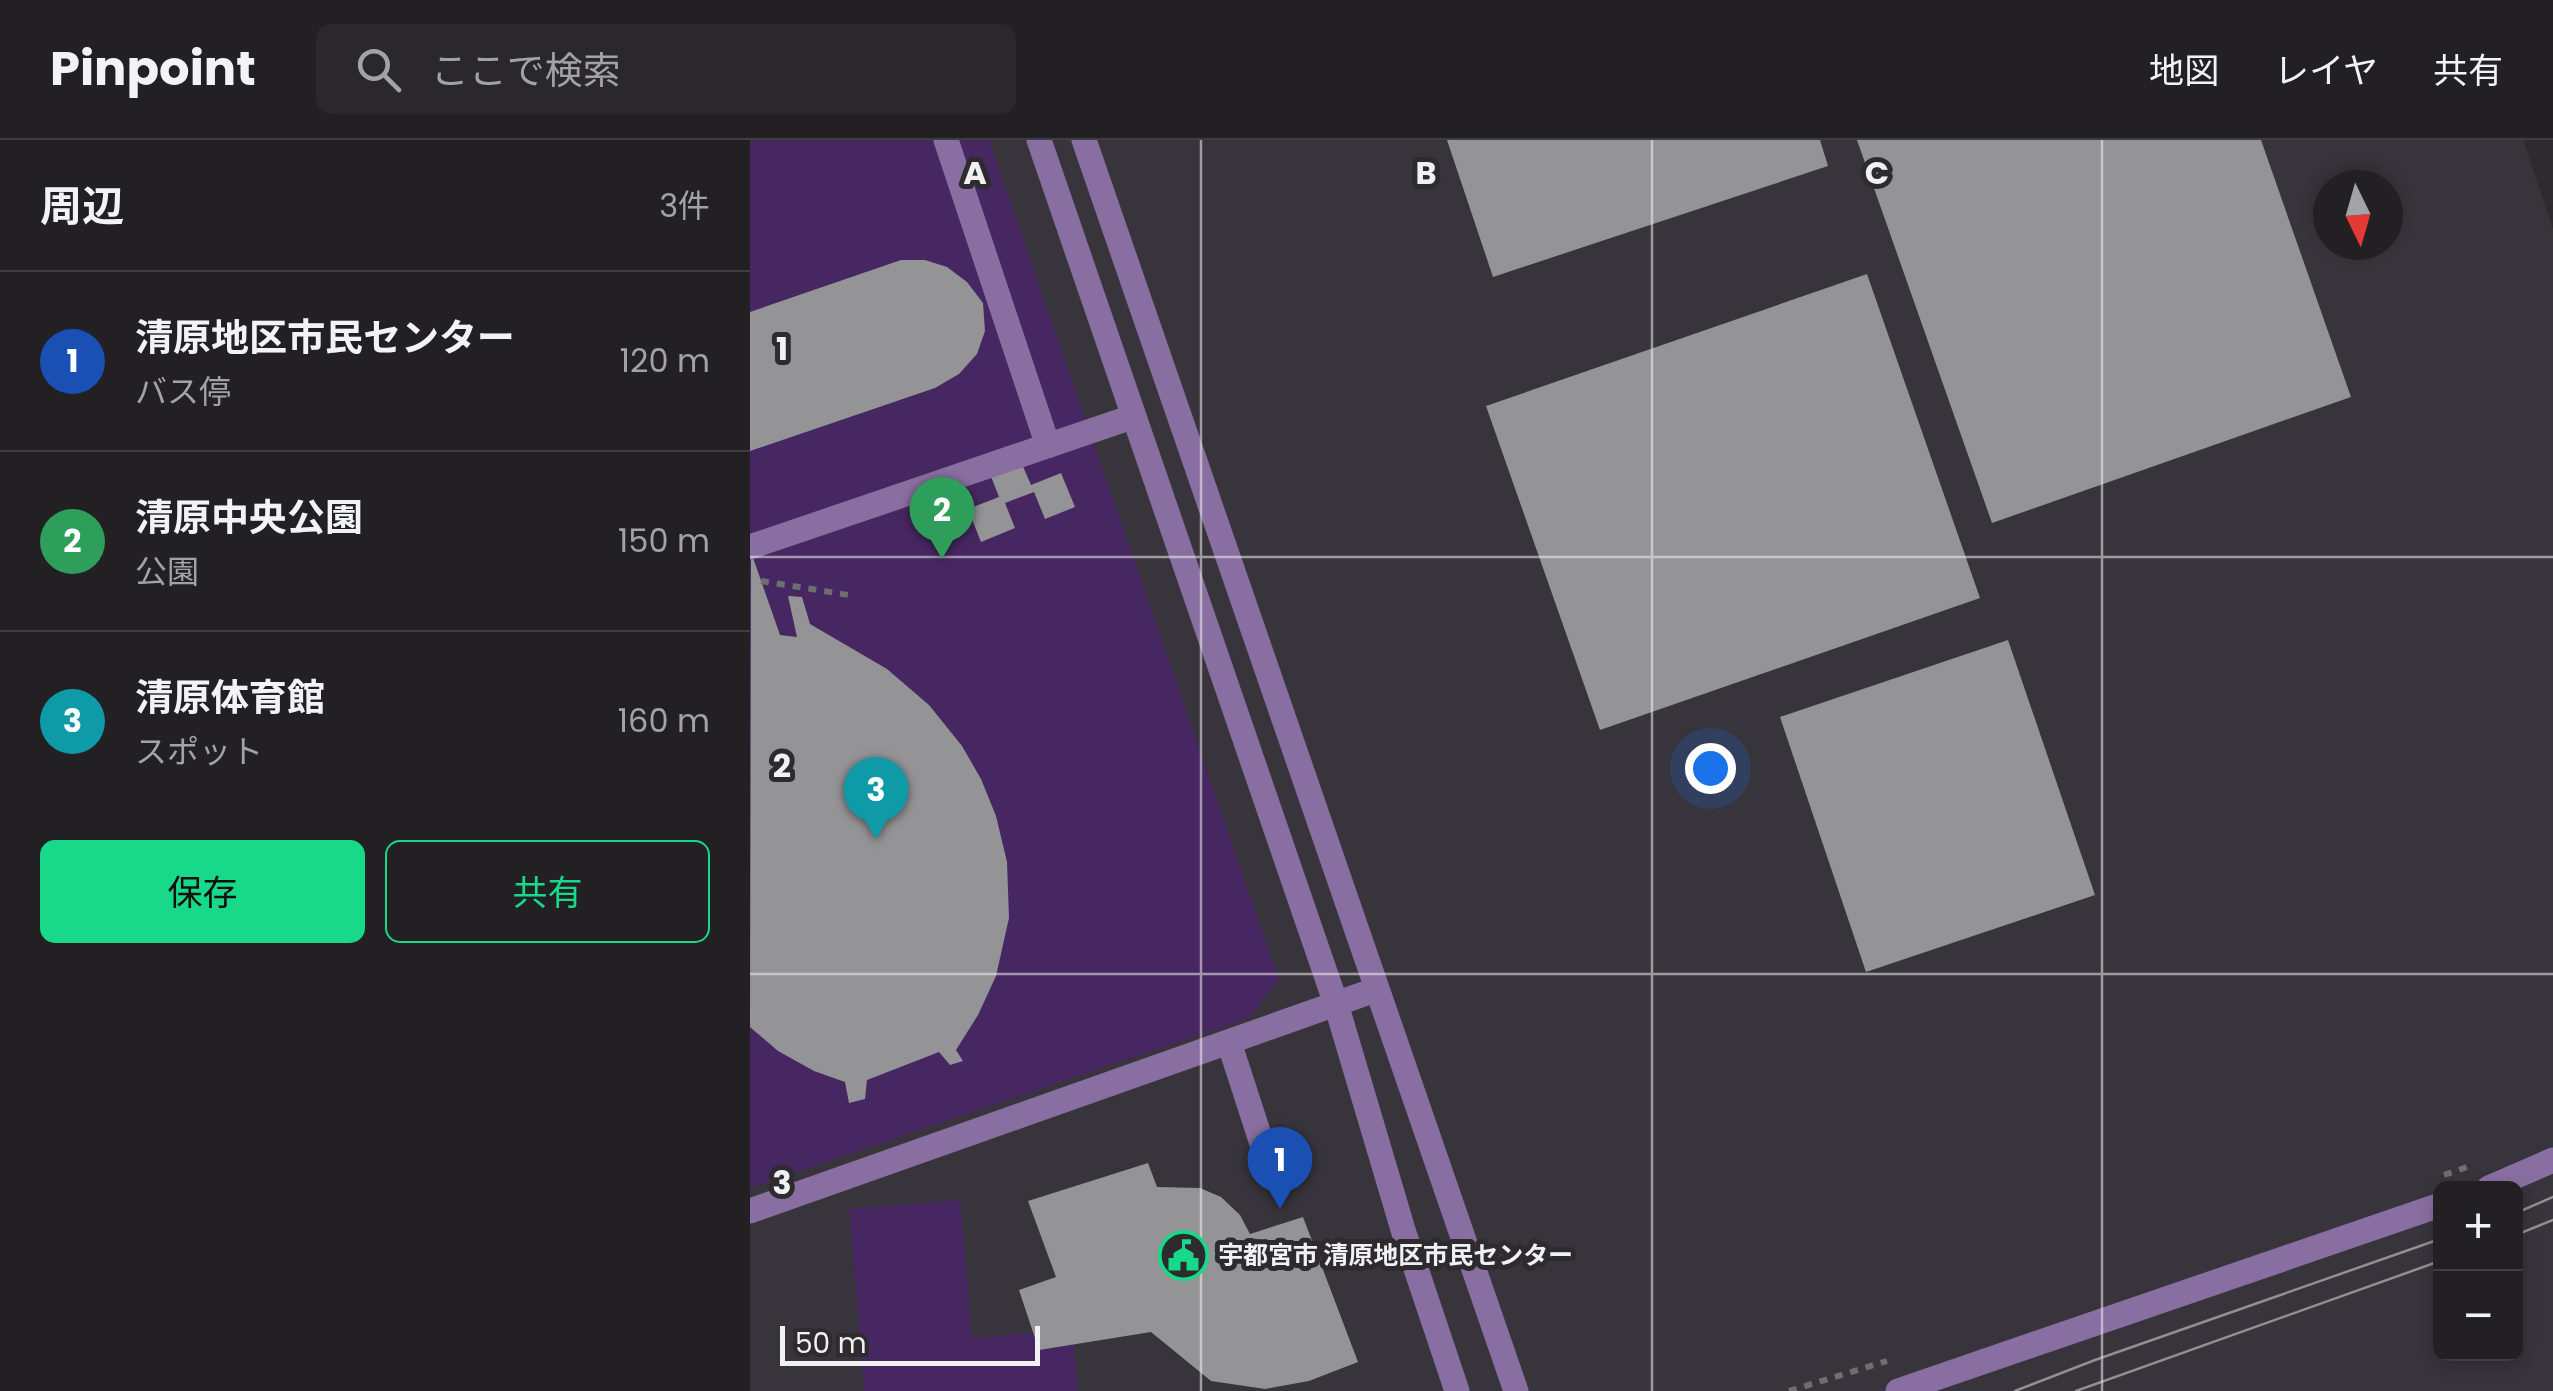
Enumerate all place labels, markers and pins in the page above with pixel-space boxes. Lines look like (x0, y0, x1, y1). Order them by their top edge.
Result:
pin: 2 (910, 476, 974, 559)
pin: 3 (844, 756, 908, 839)
pin: 1 (1248, 1126, 1312, 1209)
public building icon: 宇都宮市 清原地区市民センター (1157, 1229, 1209, 1281)
place label: 宇都宮市 清原地区市民センター (1218, 1238, 1573, 1273)

